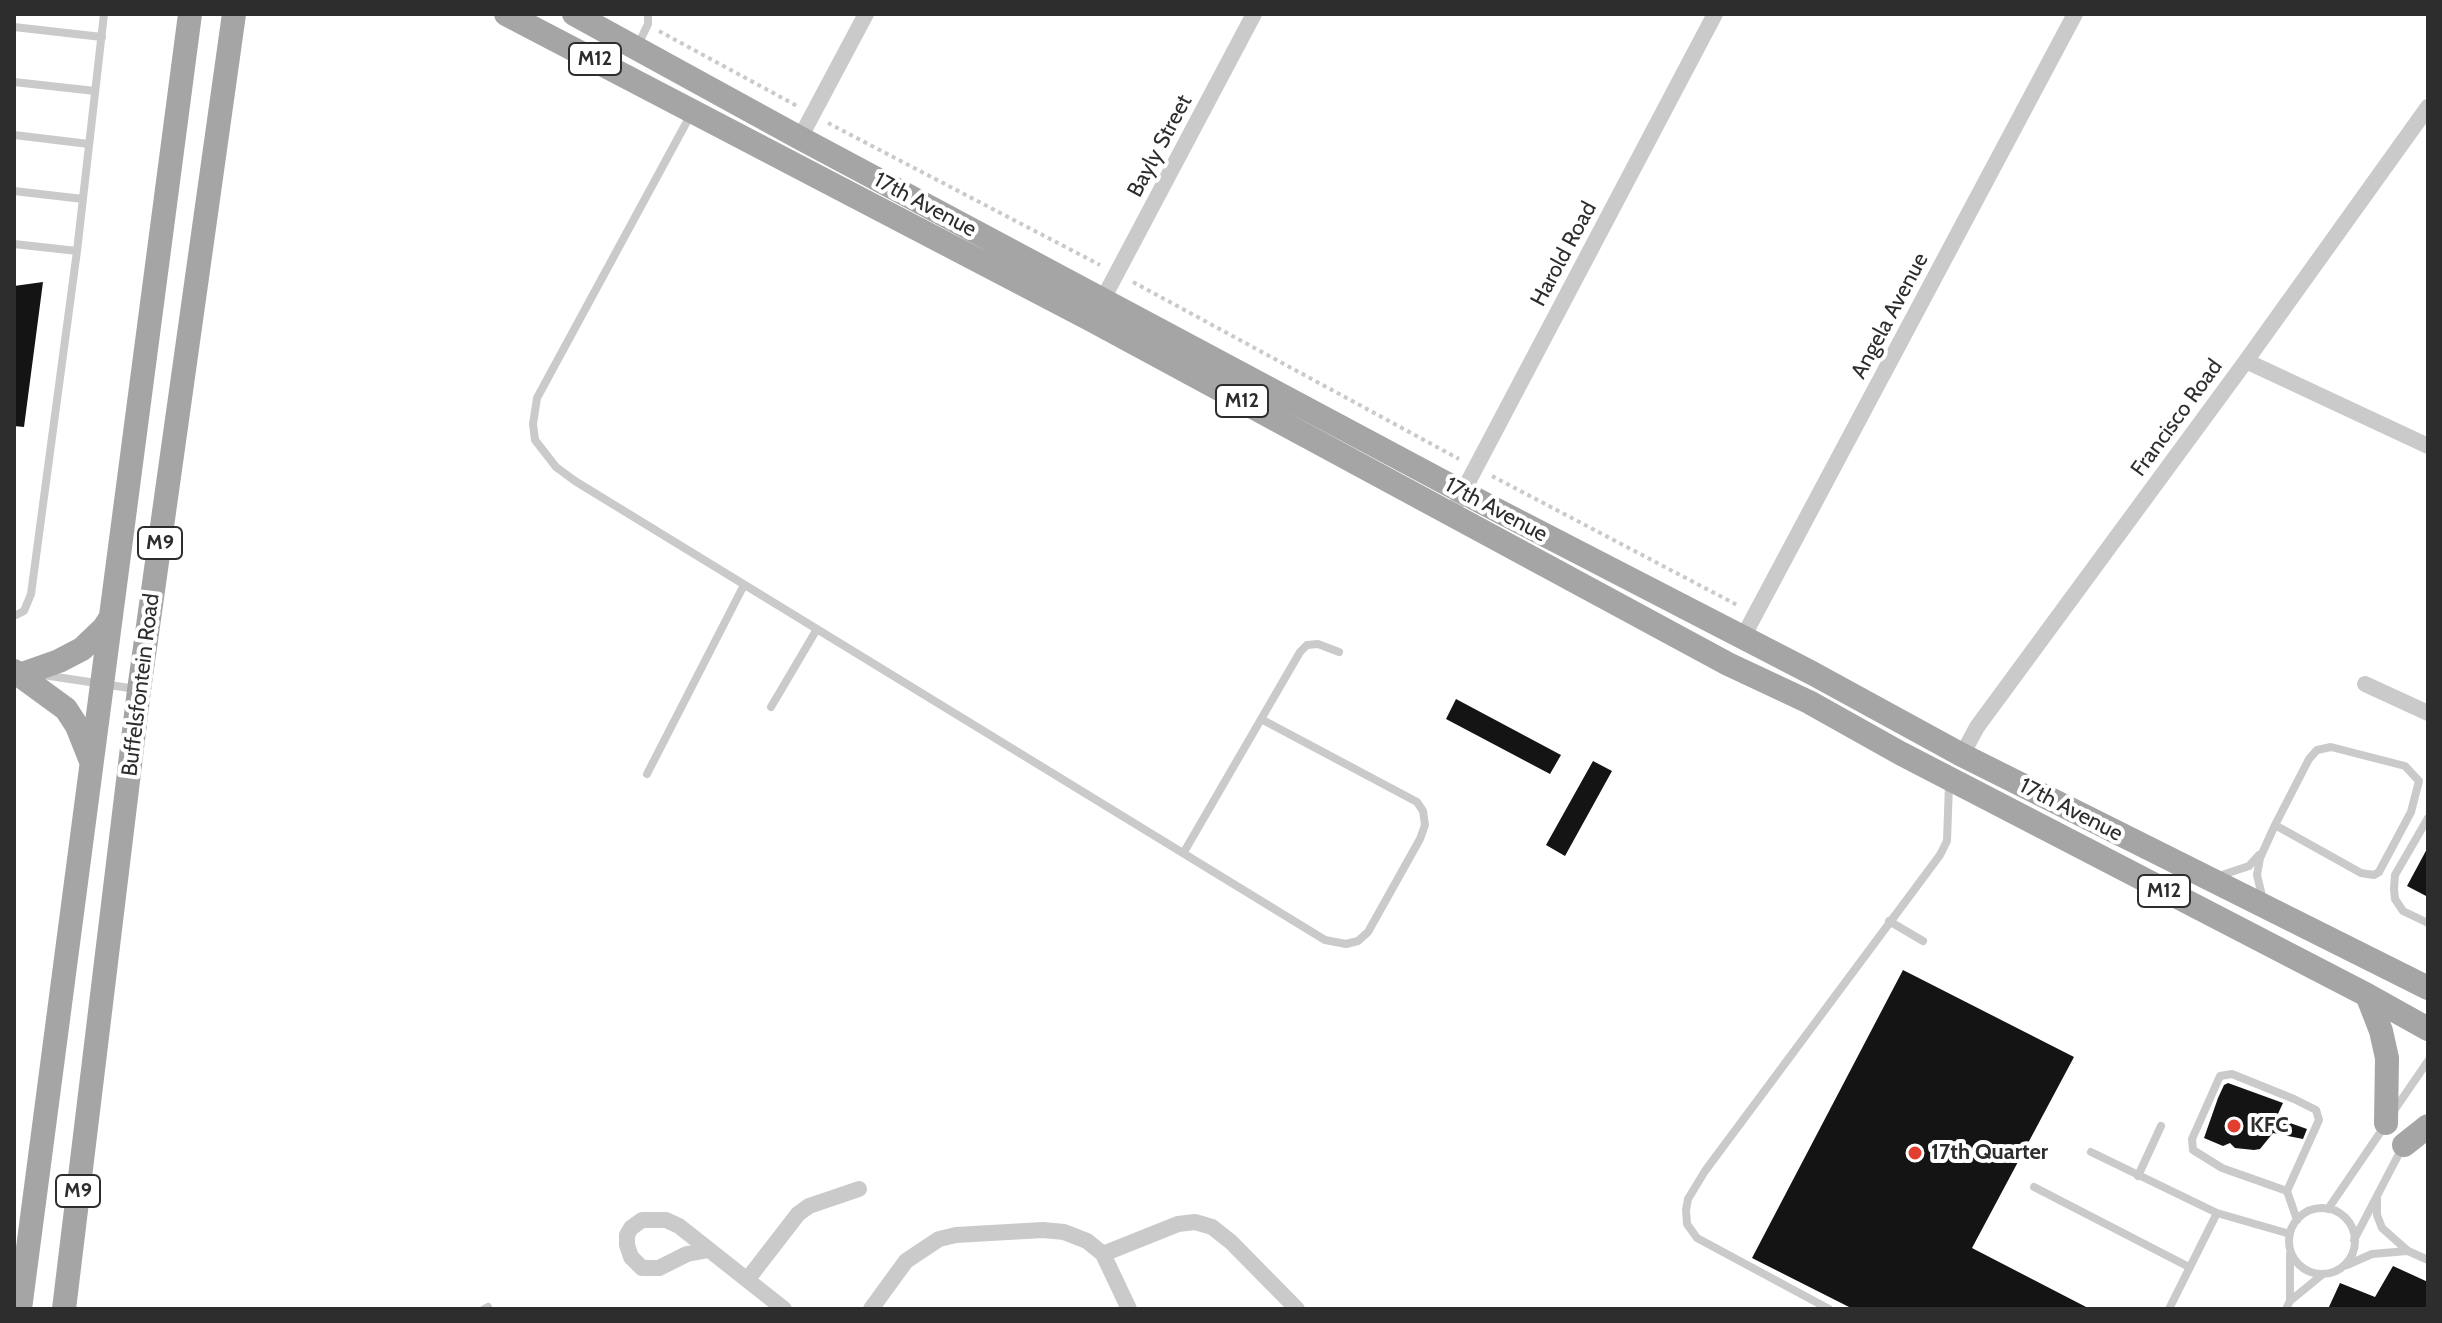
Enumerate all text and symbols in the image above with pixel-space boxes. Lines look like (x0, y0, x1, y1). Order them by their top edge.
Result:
road number: M12 (569, 43, 621, 75)
street label: Bayly Street (1122, 90, 1198, 202)
street label: 17th Avenue (869, 167, 981, 243)
street label: Harold Road (1525, 197, 1603, 311)
street label: Angela Avenue (1846, 249, 1934, 383)
street label: Francisco Road (2126, 354, 2228, 482)
road number: M12 (1216, 385, 1268, 417)
street label: 17th Avenue (1440, 472, 1552, 548)
road number: M9 (138, 527, 182, 559)
street label: Buffelsfontein Road (117, 592, 165, 778)
street label: 17th Avenue (2015, 773, 2127, 847)
road number: M12 (2138, 875, 2190, 907)
place label: KFC (2250, 1113, 2289, 1139)
marker: KFC (2225, 1117, 2243, 1135)
place label: 17th Quarter (1931, 1140, 2048, 1166)
marker: 17th Quarter (1906, 1144, 1924, 1162)
road number: M9 (56, 1175, 100, 1207)

